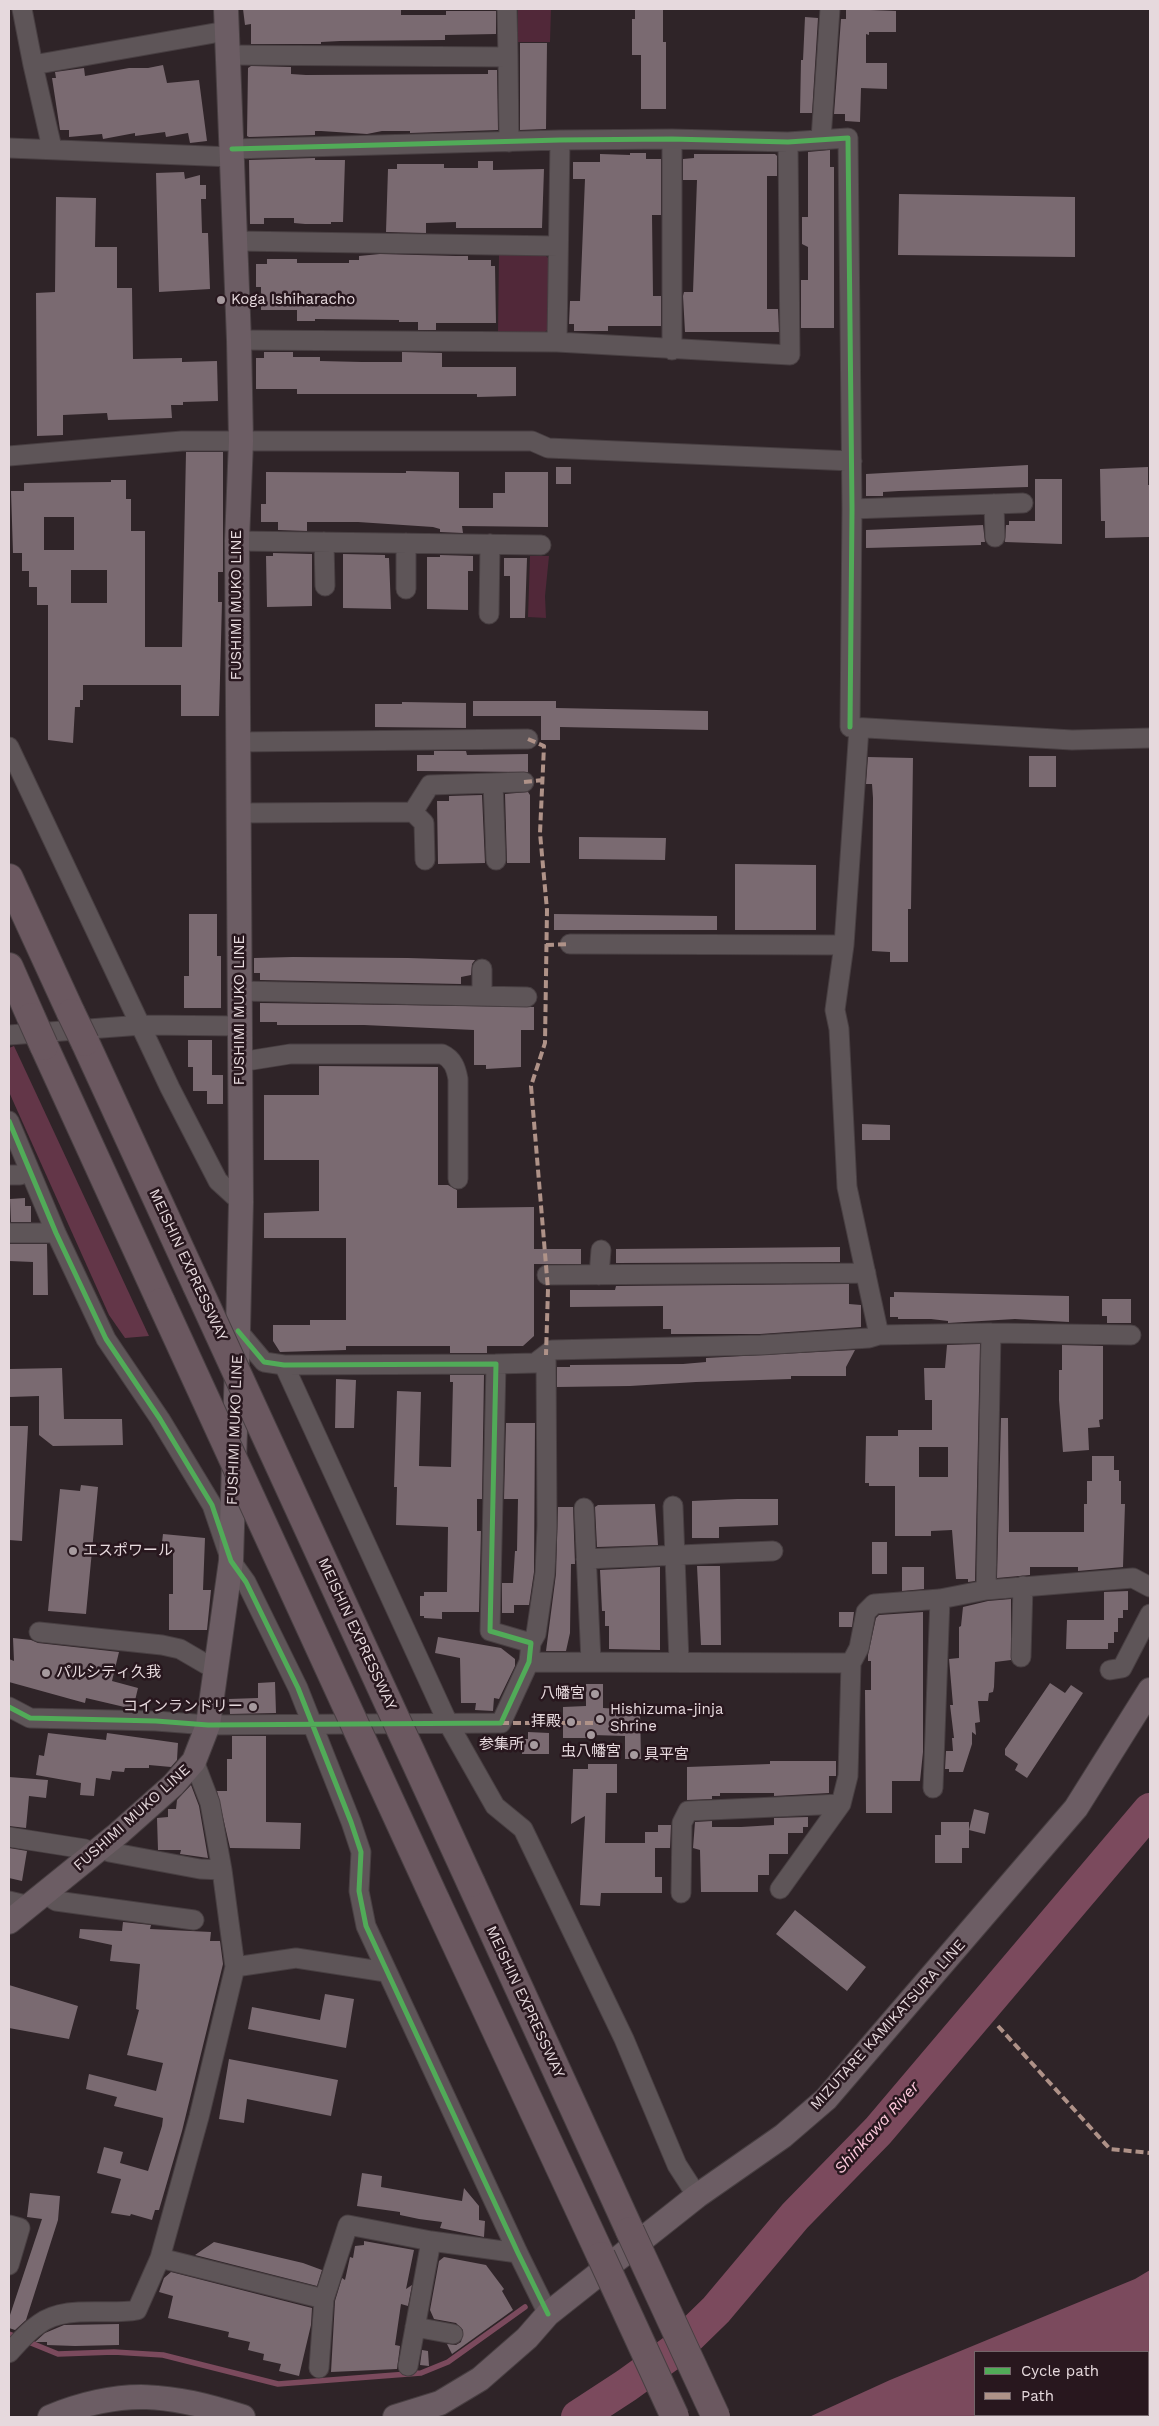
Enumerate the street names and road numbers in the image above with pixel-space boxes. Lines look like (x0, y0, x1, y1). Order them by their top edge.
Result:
street label: FUSHIMI MUKO LINE (228, 530, 246, 680)
street label: FUSHIMI MUKO LINE (231, 935, 249, 1085)
street label: MEISHIN EXPRESSWAY (145, 1186, 231, 1344)
street label: FUSHIMI MUKO LINE (223, 1355, 247, 1505)
street label: MEISHIN EXPRESSWAY (314, 1555, 400, 1713)
street label: FUSHIMI MUKO LINE (70, 1761, 194, 1875)
street label: MEISHIN EXPRESSWAY (482, 1923, 568, 2081)
street label: MIZUTARE KAMIKATSURA LINE (807, 1936, 969, 2114)

